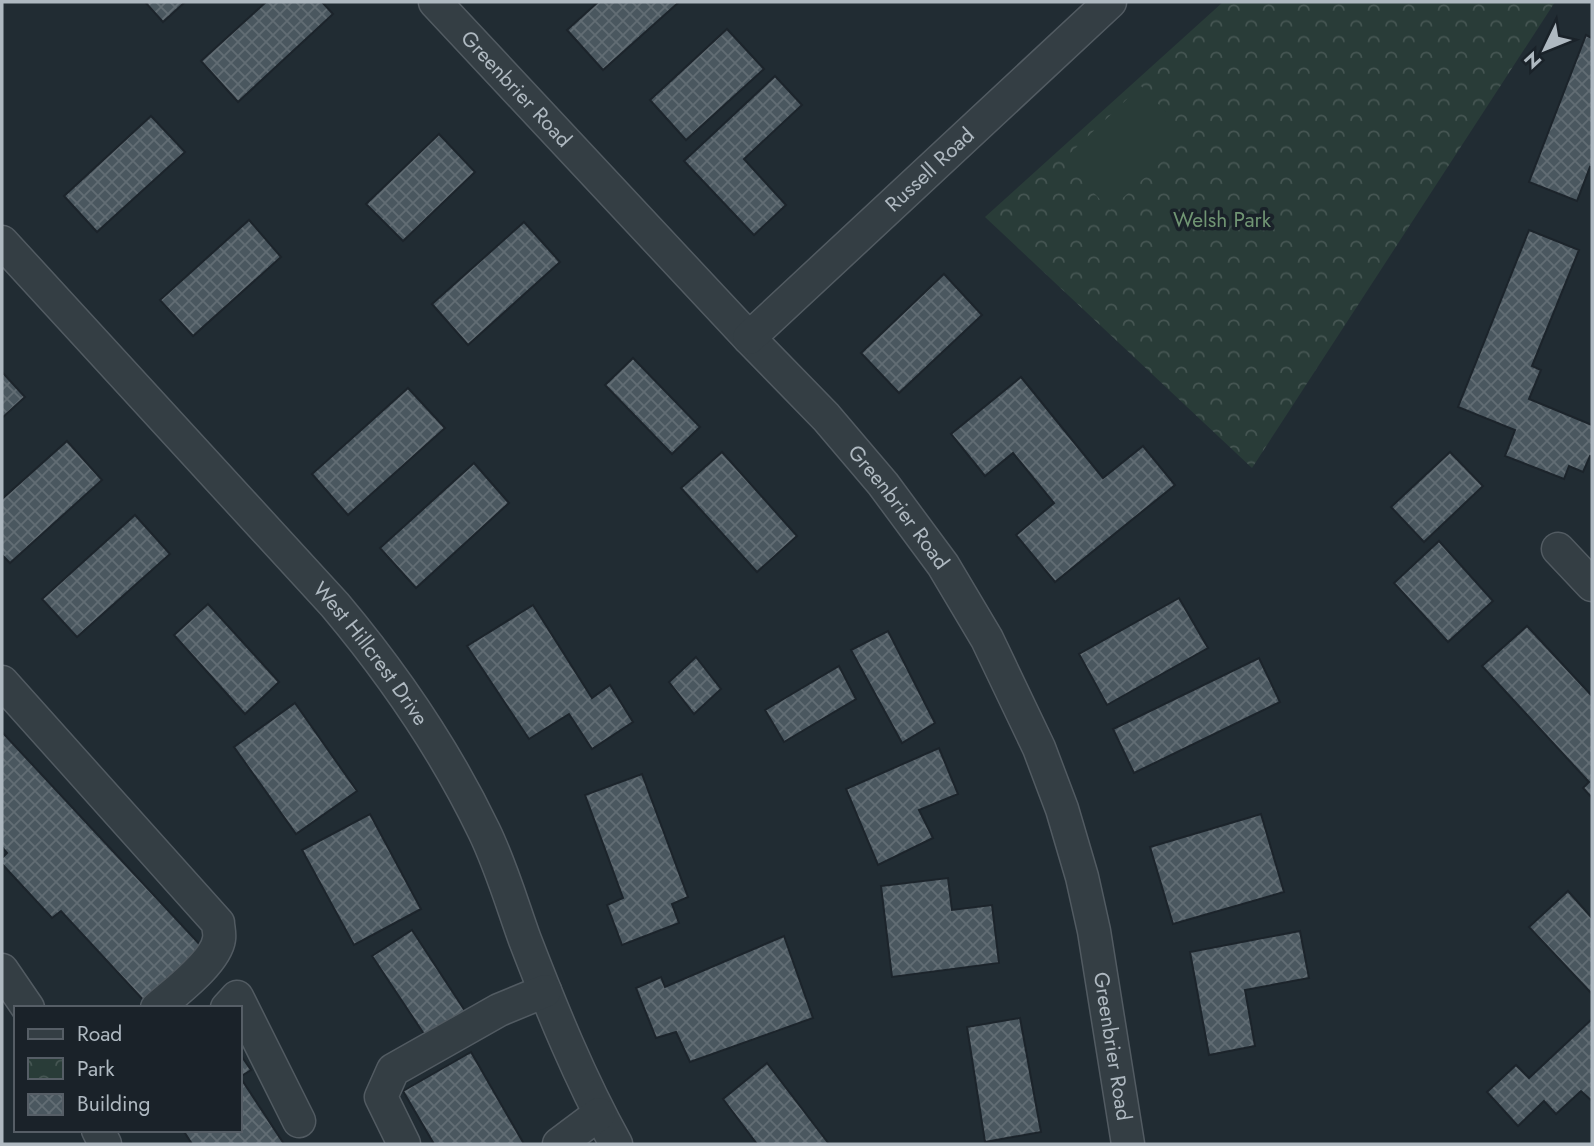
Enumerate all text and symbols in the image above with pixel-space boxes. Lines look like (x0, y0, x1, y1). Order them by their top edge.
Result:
north arrow (1510, 14, 1580, 84)
street label: Greenbrier Road (454, 24, 578, 154)
text: N (1518, 46, 1548, 75)
street label: Russell Road (879, 121, 981, 219)
park label: Welsh Park (1173, 205, 1272, 235)
street label: Greenbrier Road (841, 438, 956, 576)
street label: West Hillcrest Drive (306, 575, 436, 732)
street label: Greenbrier Road (1086, 970, 1139, 1123)
legend (14, 1006, 242, 1132)
text: Road (77, 1019, 122, 1049)
text: Park (77, 1054, 115, 1084)
text: Building (77, 1089, 150, 1119)

